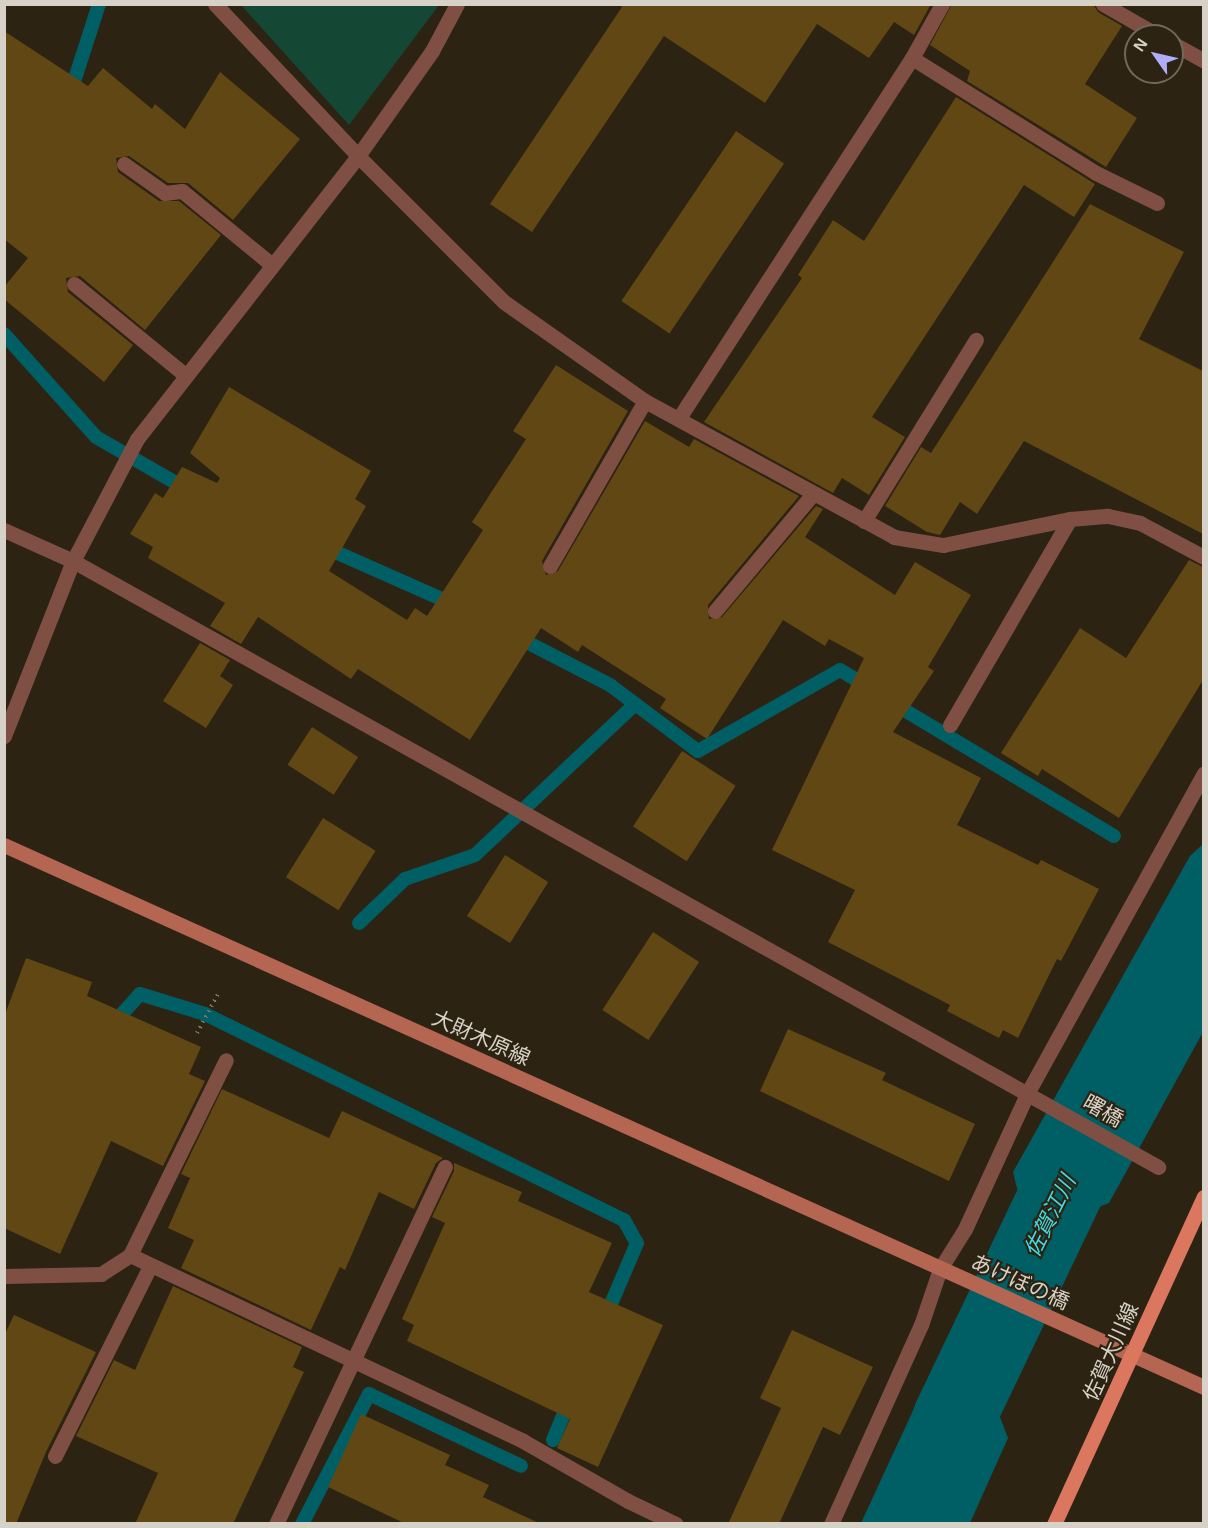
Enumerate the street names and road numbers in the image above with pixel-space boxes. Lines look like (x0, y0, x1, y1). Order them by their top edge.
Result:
street label: 大財木原線 (428, 1005, 534, 1071)
street label: 曙橋 (1079, 1090, 1127, 1132)
street label: あけぼの橋 (967, 1249, 1073, 1315)
street label: 佐賀大川線 (1078, 1299, 1144, 1405)

